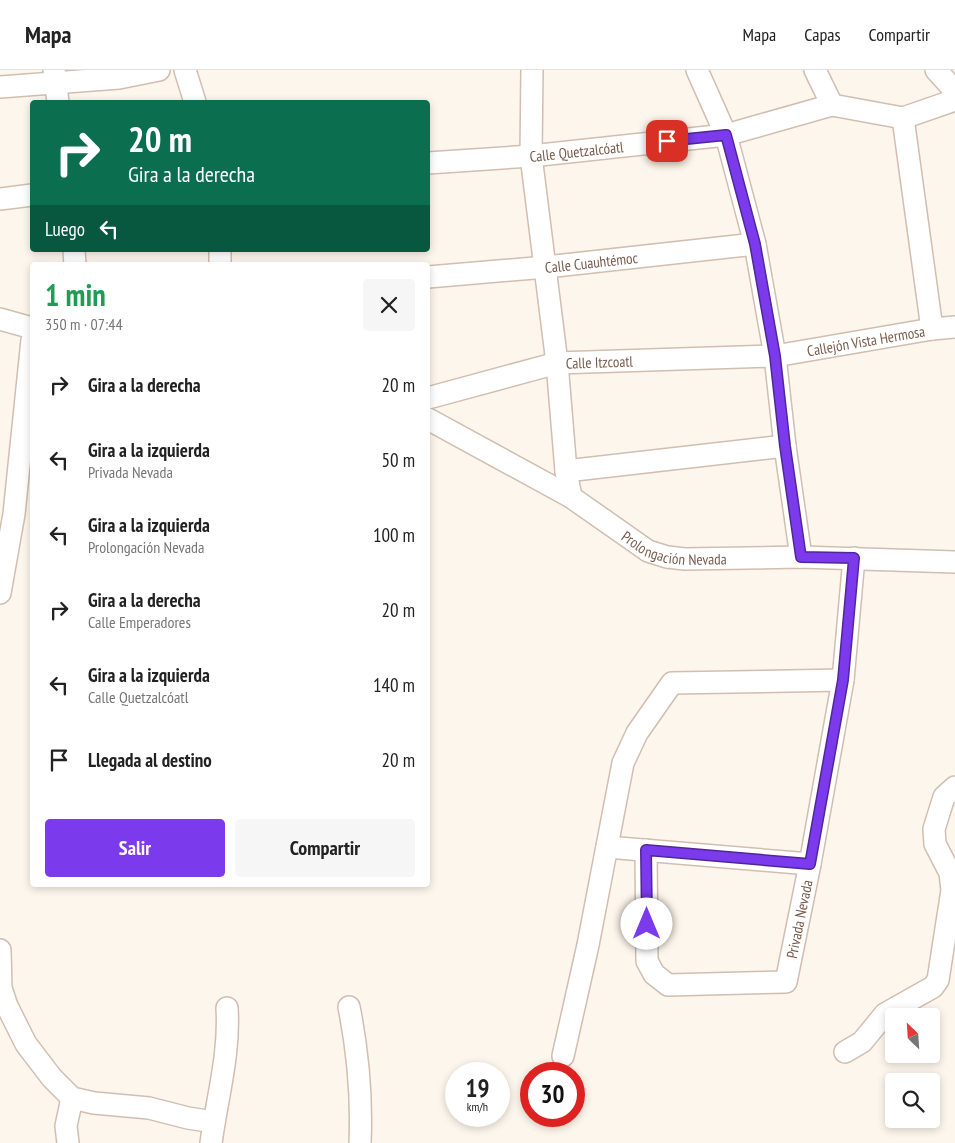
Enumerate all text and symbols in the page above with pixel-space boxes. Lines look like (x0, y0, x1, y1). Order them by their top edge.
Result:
text: Mapa (25, 19, 72, 50)
text: Mapa (743, 23, 776, 46)
text: Capas (804, 23, 841, 46)
text: Compartir (869, 23, 930, 46)
text: 20 m (128, 116, 192, 162)
icon: right (45, 120, 110, 185)
pin (646, 120, 688, 162)
icon: arrive (653, 127, 681, 155)
street label: Calle Quetzalcóatl (529, 137, 625, 166)
text: Gira a la derecha (128, 160, 255, 188)
icon: left (95, 215, 123, 243)
text: Luego (45, 217, 85, 241)
street label: Calle Cuauhtémoc (544, 247, 639, 277)
text: 1 min (45, 275, 106, 314)
button: close (363, 279, 415, 331)
text: 350 m · 07:44 (45, 314, 123, 334)
street label: Callejón Vista Hermosa (805, 321, 926, 360)
street label: Calle Itzcoatl (565, 351, 634, 372)
icon: right (45, 371, 73, 399)
text: Gira a la derecha (88, 373, 201, 397)
text: 20 m (382, 373, 415, 397)
text: Gira a la izquierda (88, 438, 210, 462)
icon: left (45, 446, 73, 474)
text: 50 m (382, 448, 415, 472)
text: Privada Nevada (88, 462, 173, 482)
text: Gira a la izquierda (88, 513, 210, 537)
icon: left (45, 521, 73, 549)
text: 100 m (373, 523, 415, 547)
street label: Prolongación Nevada (618, 526, 727, 568)
text: Prolongación Nevada (88, 537, 204, 557)
text: Gira a la derecha (88, 588, 201, 612)
icon: right (45, 596, 73, 624)
text: 20 m (382, 598, 415, 622)
text: Calle Emperadores (88, 612, 191, 632)
text: Gira a la izquierda (88, 663, 210, 687)
icon: left (45, 671, 73, 699)
text: 140 m (373, 673, 415, 697)
text: Calle Quetzalcóatl (88, 687, 188, 707)
icon: arrive (45, 746, 73, 774)
text: Llegada al destino (88, 748, 212, 772)
text: 20 m (382, 748, 415, 772)
button: Salir (45, 819, 225, 877)
button: Compartir (235, 819, 415, 877)
street label: Privada Nevada (782, 878, 816, 960)
position arrow (620, 897, 672, 949)
north arrow (885, 1008, 940, 1062)
map controls (885, 1008, 940, 1128)
speed limit sign: 30 (520, 1062, 585, 1127)
text: 19 (466, 1072, 489, 1104)
button: search (885, 1073, 940, 1128)
text: km/h (467, 1099, 488, 1114)

